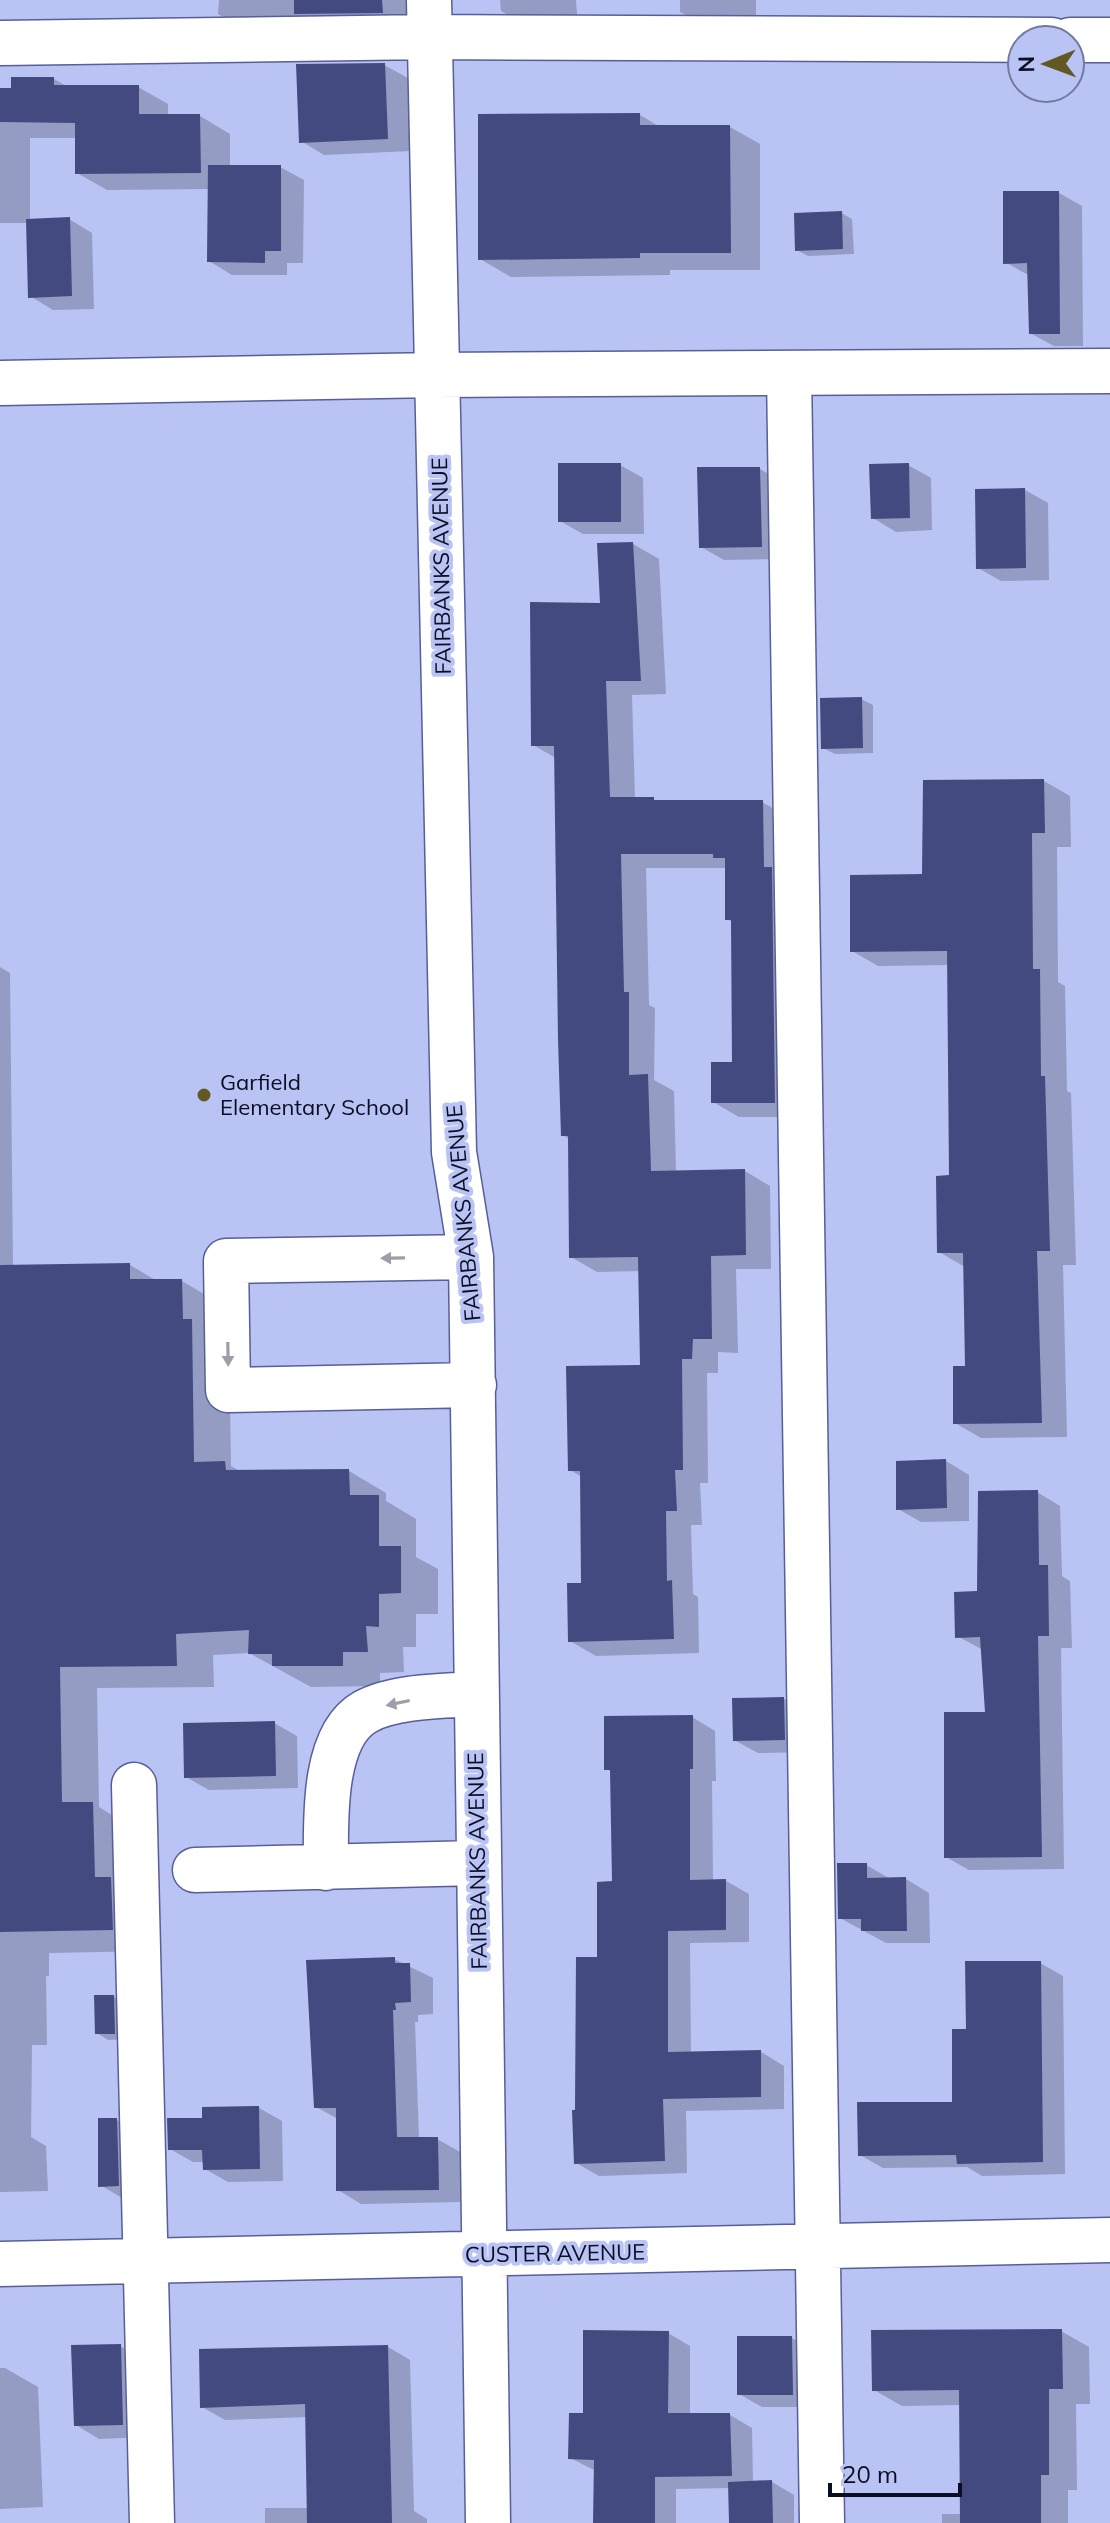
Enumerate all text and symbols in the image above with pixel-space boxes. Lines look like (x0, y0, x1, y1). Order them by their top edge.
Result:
north arrow (1006, 24, 1086, 104)
text: N (1012, 56, 1040, 73)
street label: FAIRBANKS AVENUE (425, 457, 457, 675)
place label: Garfield Elementary School (220, 1068, 409, 1121)
marker: Garfield Elementary School (195, 1086, 213, 1104)
street label: FAIRBANKS AVENUE (440, 1104, 486, 1322)
one-way arrow (380, 1252, 405, 1265)
one-way arrow (222, 1342, 234, 1367)
one-way arrow (385, 1697, 410, 1710)
street label: FAIRBANKS AVENUE (461, 1752, 493, 1970)
street label: CUSTER AVENUE (465, 2237, 645, 2269)
scale bar (830, 2447, 960, 2497)
text: 20 m (842, 2459, 898, 2489)

